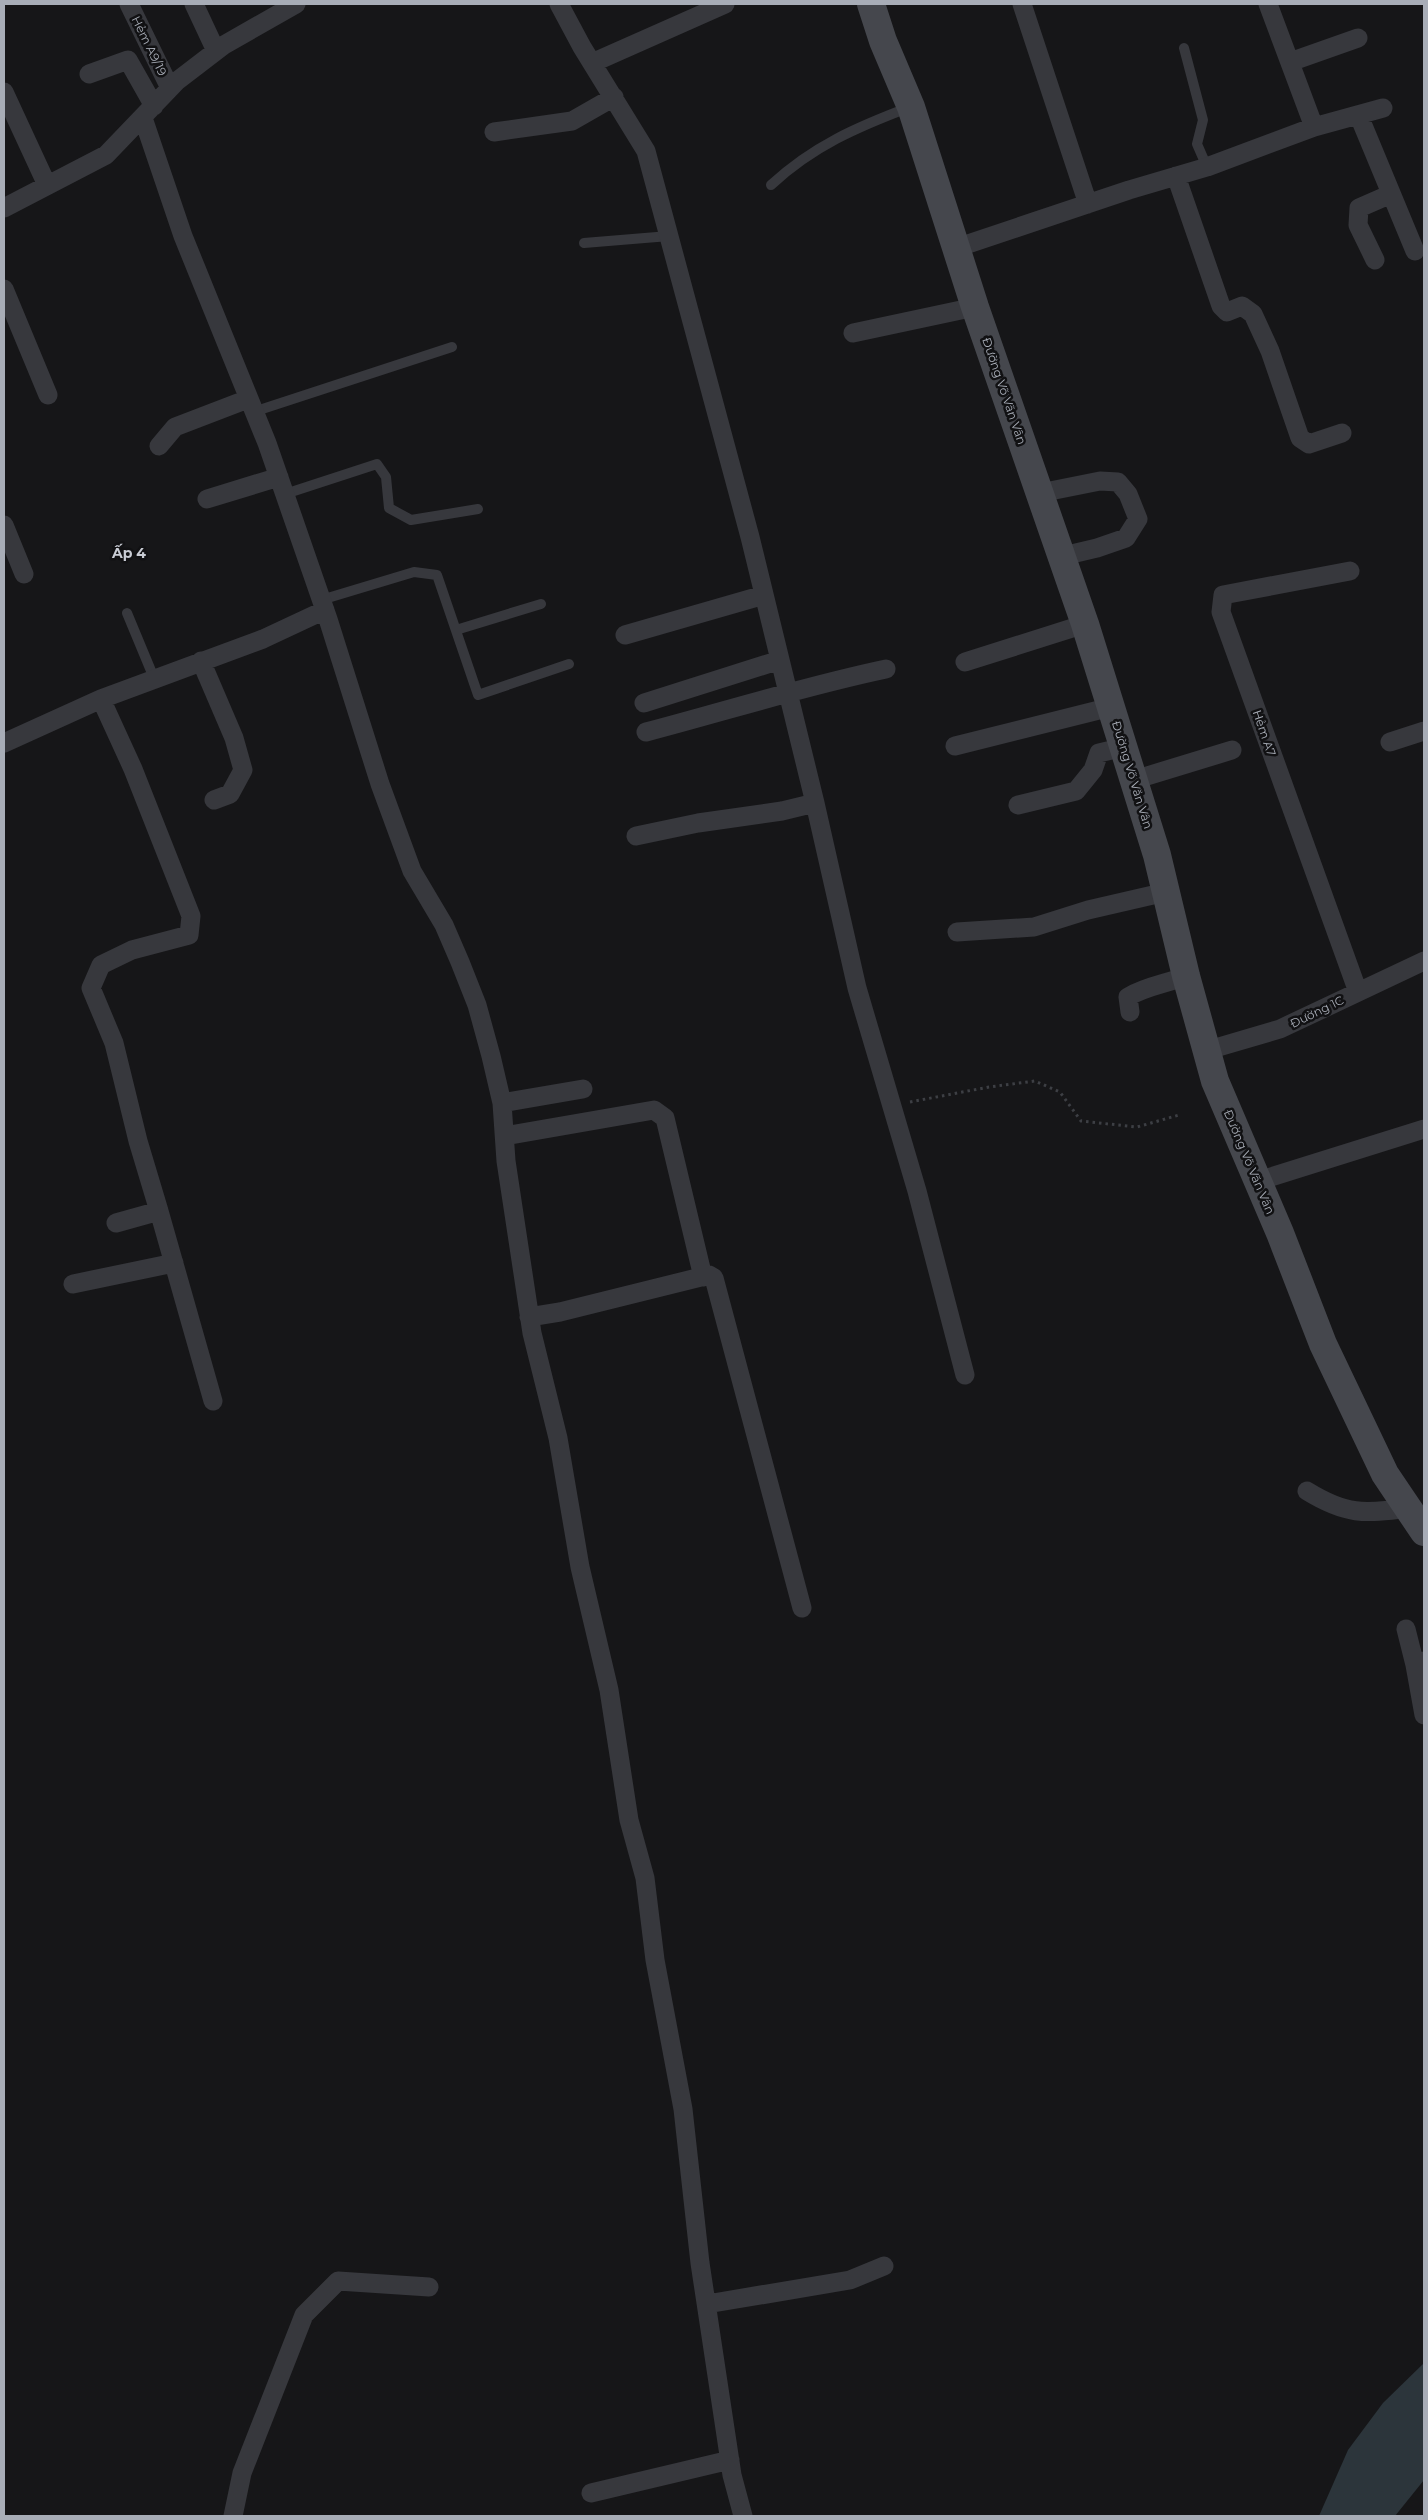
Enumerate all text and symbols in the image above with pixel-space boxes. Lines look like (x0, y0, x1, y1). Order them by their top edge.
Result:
street label: Hẻm A9/19 (129, 14, 170, 78)
street label: Đường Võ Văn Vân (979, 335, 1030, 446)
district label: Ấp 4 (111, 543, 146, 562)
street label: Hẻm A7 (1250, 708, 1279, 758)
street label: Đường Võ Văn Vân (1109, 719, 1156, 831)
street label: Đường 1C (1288, 992, 1346, 1031)
street label: Đường Võ Văn Vân (1221, 1107, 1278, 1216)

